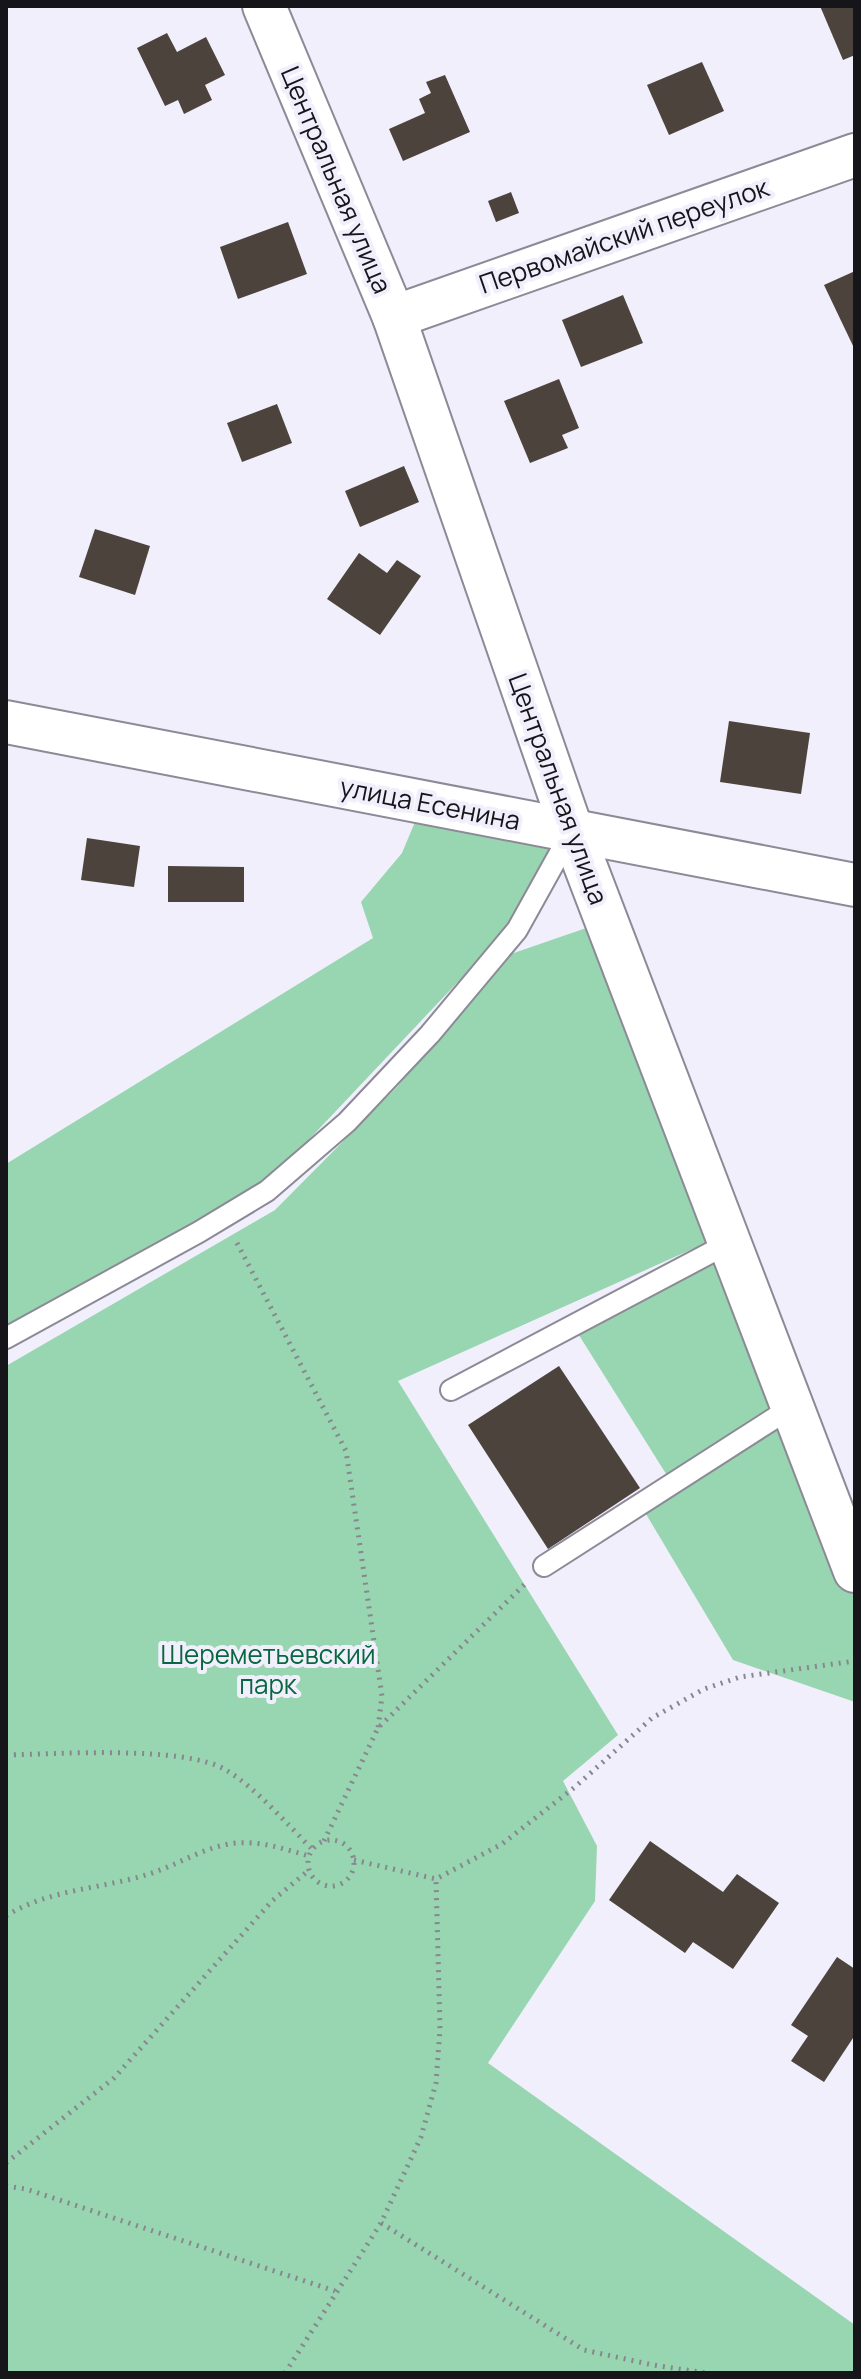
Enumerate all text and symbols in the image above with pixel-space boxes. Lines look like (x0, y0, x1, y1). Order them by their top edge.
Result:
street label: Центральная улица (273, 61, 401, 299)
street label: Первомайский переулок (474, 168, 774, 302)
street label: Центральная улица (500, 668, 617, 909)
street label: улица Есенина (337, 768, 523, 838)
park label: Шереметьевский парк (160, 1636, 376, 1702)

